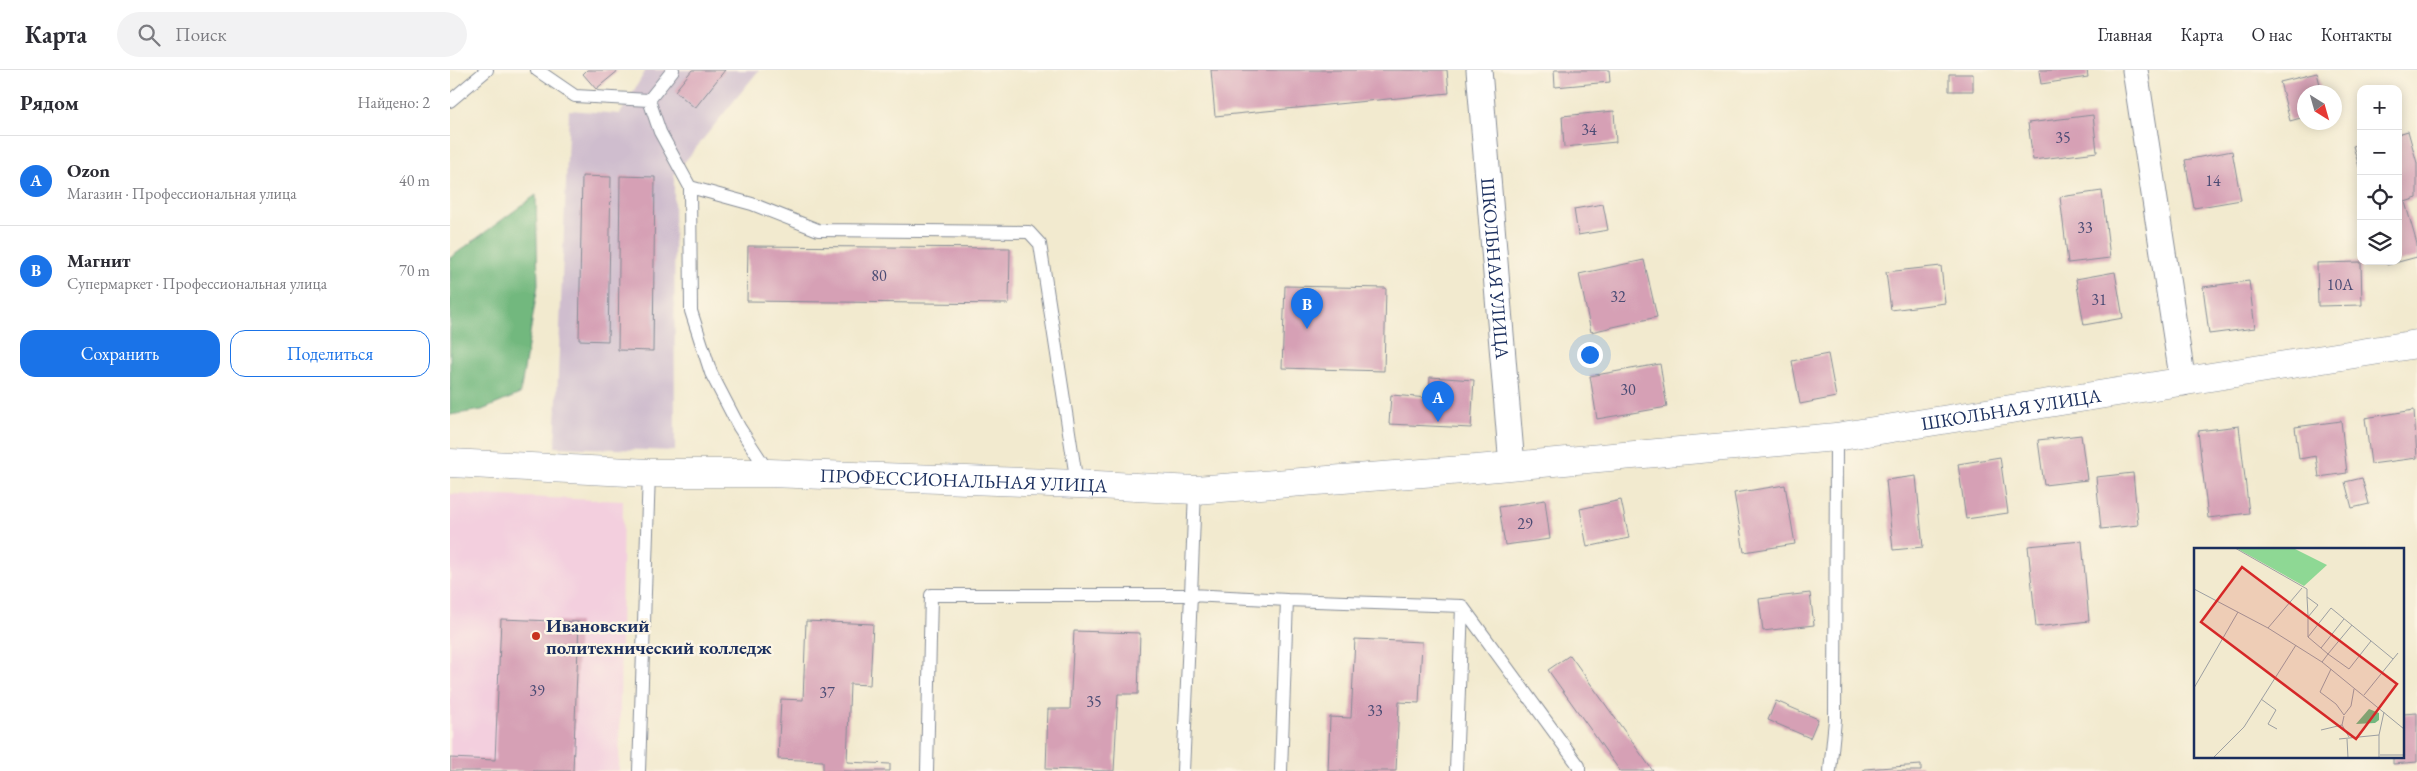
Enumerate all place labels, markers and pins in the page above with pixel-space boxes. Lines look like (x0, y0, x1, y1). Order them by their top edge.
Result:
pin: B (1291, 288, 1323, 329)
pin: A (1422, 381, 1454, 422)
place label: Ивановский политехнический колледж (546, 613, 772, 660)
marker: Ивановский политехнический колледж (530, 630, 542, 642)

